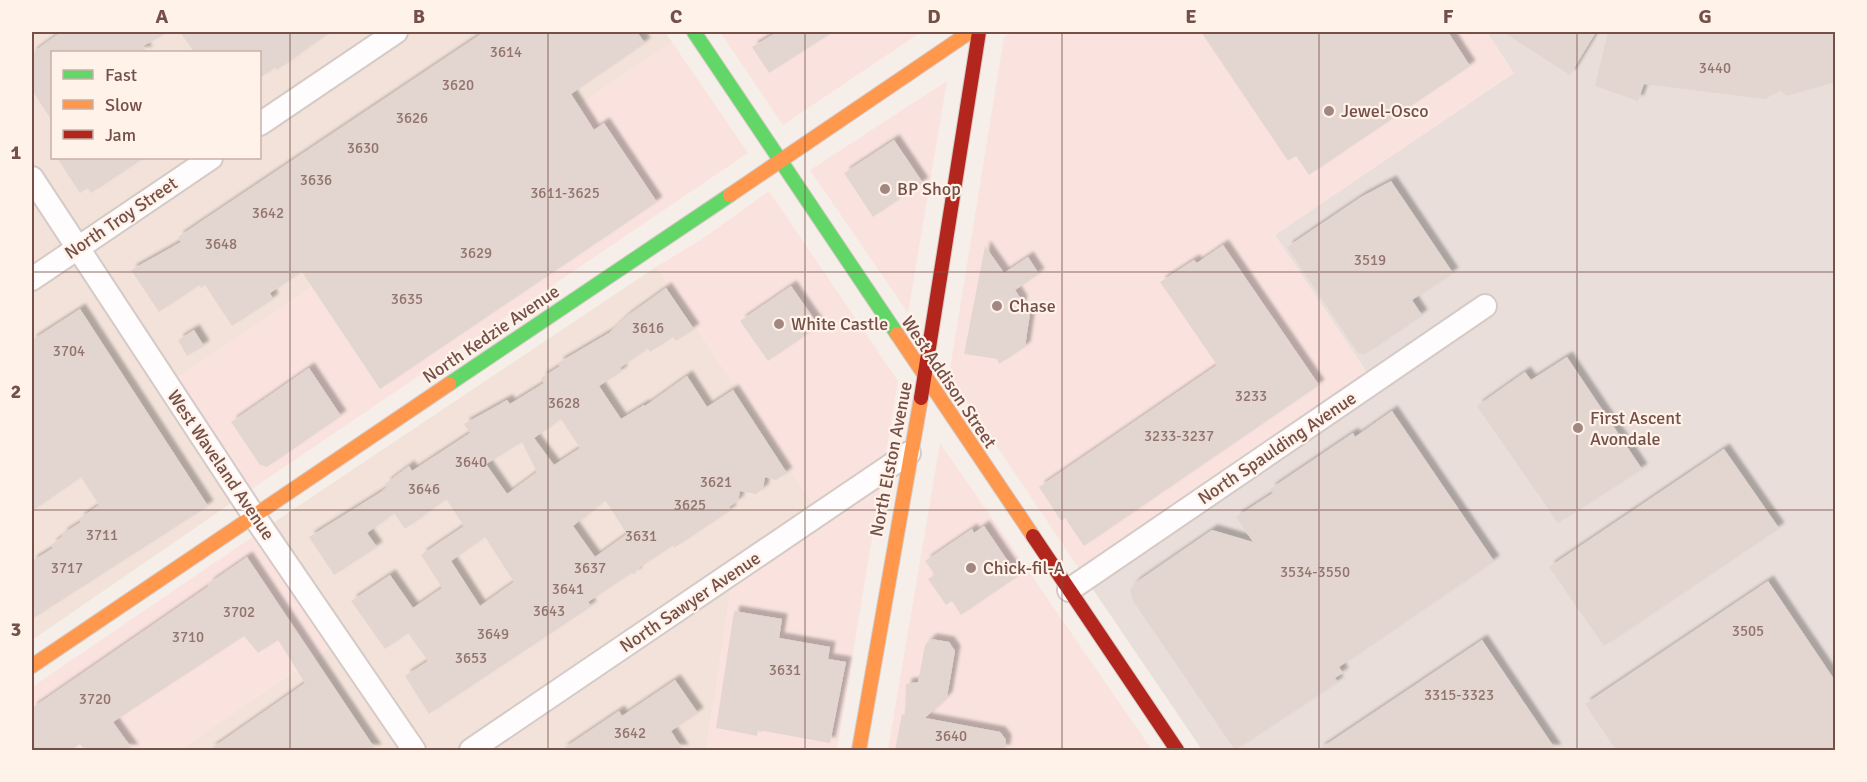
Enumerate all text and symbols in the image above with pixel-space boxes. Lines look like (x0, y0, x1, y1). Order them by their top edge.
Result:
text: A (156, 4, 169, 29)
text: B (413, 4, 425, 29)
text: C (670, 4, 682, 29)
text: D (927, 4, 941, 29)
text: E (1185, 4, 1197, 29)
text: F (1443, 4, 1454, 29)
text: G (1698, 4, 1712, 29)
house number: 3614 (490, 43, 522, 61)
legend (51, 51, 261, 159)
house number: 3440 (1699, 59, 1731, 77)
text: Fast (105, 64, 137, 86)
house number: 3620 (442, 76, 474, 94)
text: Slow (105, 94, 142, 116)
place label: Jewel-Osco (1341, 100, 1429, 122)
marker: Jewel-Osco (1322, 104, 1336, 118)
house number: 3626 (396, 109, 428, 127)
text: Jam (105, 124, 136, 146)
house number: 3630 (347, 139, 379, 157)
text: 1 (11, 140, 22, 165)
house number: 3636 (300, 171, 332, 189)
street label: North Troy Street (60, 172, 182, 264)
place label: BP Shop (897, 178, 961, 200)
marker: BP Shop (878, 182, 892, 196)
house number: 3611-3625 (530, 184, 600, 202)
house number: 3642 (252, 204, 284, 222)
house number: 3648 (205, 235, 237, 253)
house number: 3629 (460, 244, 492, 262)
house number: 3519 (1354, 251, 1386, 269)
street label: North Kedzie Avenue (419, 280, 563, 388)
house number: 3635 (391, 290, 423, 308)
place label: Chase (1009, 295, 1056, 317)
marker: Chase (990, 299, 1004, 313)
street label: West Addison Street (897, 312, 1001, 452)
place label: White Castle (791, 313, 888, 335)
marker: White Castle (772, 317, 786, 331)
house number: 3616 (632, 319, 664, 337)
house number: 3704 (53, 342, 85, 360)
text: 2 (11, 379, 21, 404)
street label: North Elston Avenue (865, 380, 917, 538)
street label: West Waveland Avenue (163, 386, 279, 544)
street label: North Spaulding Avenue (1194, 387, 1360, 509)
house number: 3233 (1235, 387, 1267, 405)
house number: 3628 (548, 394, 580, 412)
place label: First Ascent Avondale (1590, 407, 1681, 450)
marker: First Ascent Avondale (1571, 421, 1585, 435)
house number: 3233-3237 (1144, 427, 1214, 445)
house number: 3640 (455, 453, 487, 471)
house number: 3621 (700, 473, 732, 491)
house number: 3646 (408, 480, 440, 498)
house number: 3625 (674, 496, 706, 514)
house number: 3711 (86, 526, 118, 544)
house number: 3631 (625, 527, 657, 545)
street label: North Sawyer Avenue (616, 547, 764, 657)
place label: Chick-fil-A (983, 557, 1065, 579)
house number: 3717 (51, 559, 83, 577)
house number: 3637 (574, 559, 606, 577)
marker: Chick-fil-A (964, 561, 978, 575)
house number: 3534-3550 (1280, 563, 1350, 581)
house number: 3641 (552, 580, 584, 598)
house number: 3643 (533, 602, 565, 620)
house number: 3702 (223, 603, 255, 621)
text: 3 (11, 617, 21, 642)
house number: 3505 (1732, 622, 1764, 640)
house number: 3649 (477, 625, 509, 643)
house number: 3710 (172, 628, 204, 646)
house number: 3653 (455, 649, 487, 667)
house number: 3631 (769, 661, 801, 679)
house number: 3315-3323 (1424, 686, 1494, 704)
house number: 3720 (79, 690, 111, 708)
house number: 3642 (614, 724, 646, 742)
house number: 3640 (935, 727, 967, 745)

